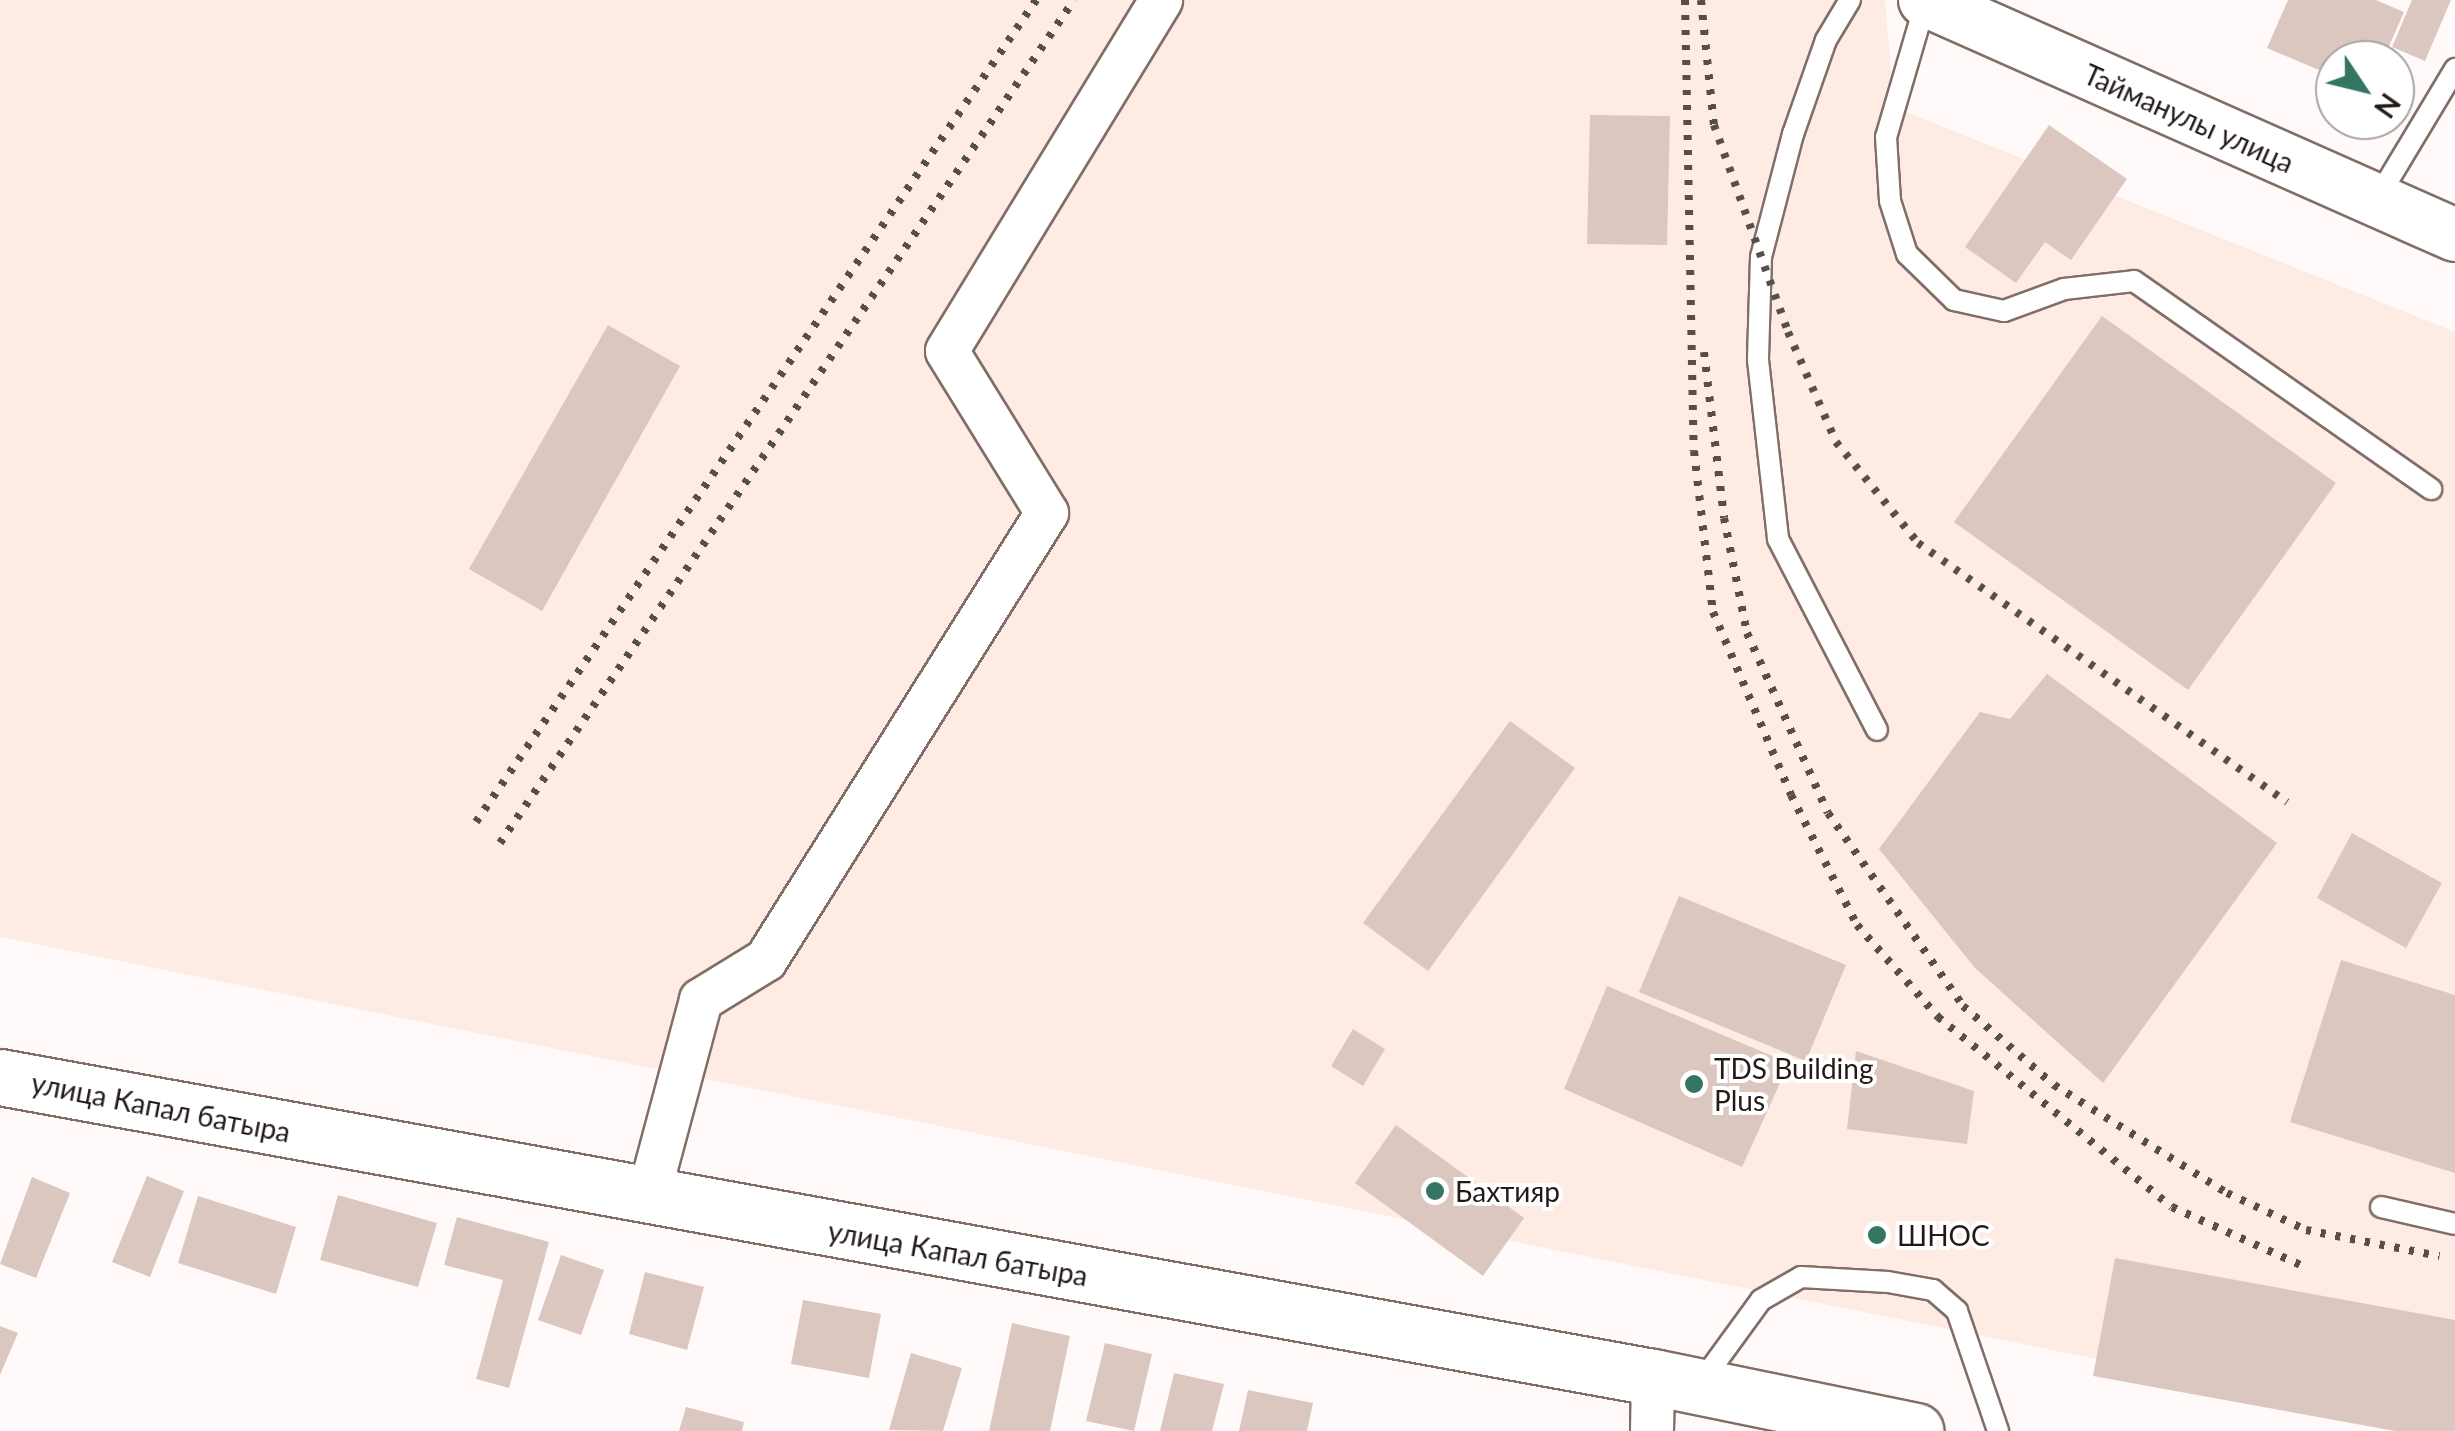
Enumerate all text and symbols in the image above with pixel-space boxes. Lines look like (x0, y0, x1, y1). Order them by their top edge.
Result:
north arrow (2315, 40, 2415, 140)
street label: Тайманулы улица (2079, 57, 2299, 179)
text: N (2368, 87, 2408, 125)
place label: TDS Building Plus (1714, 1051, 1874, 1117)
street label: улица Капал батыра (29, 1065, 293, 1149)
marker: TDS Building Plus (1683, 1073, 1705, 1095)
place label: Бахтияр (1455, 1174, 1560, 1208)
marker: Бахтияр (1424, 1180, 1446, 1202)
street label: улица Капал батыра (825, 1214, 1091, 1292)
place label: ШНОС (1897, 1218, 1990, 1252)
marker: ШНОС (1866, 1224, 1888, 1246)

